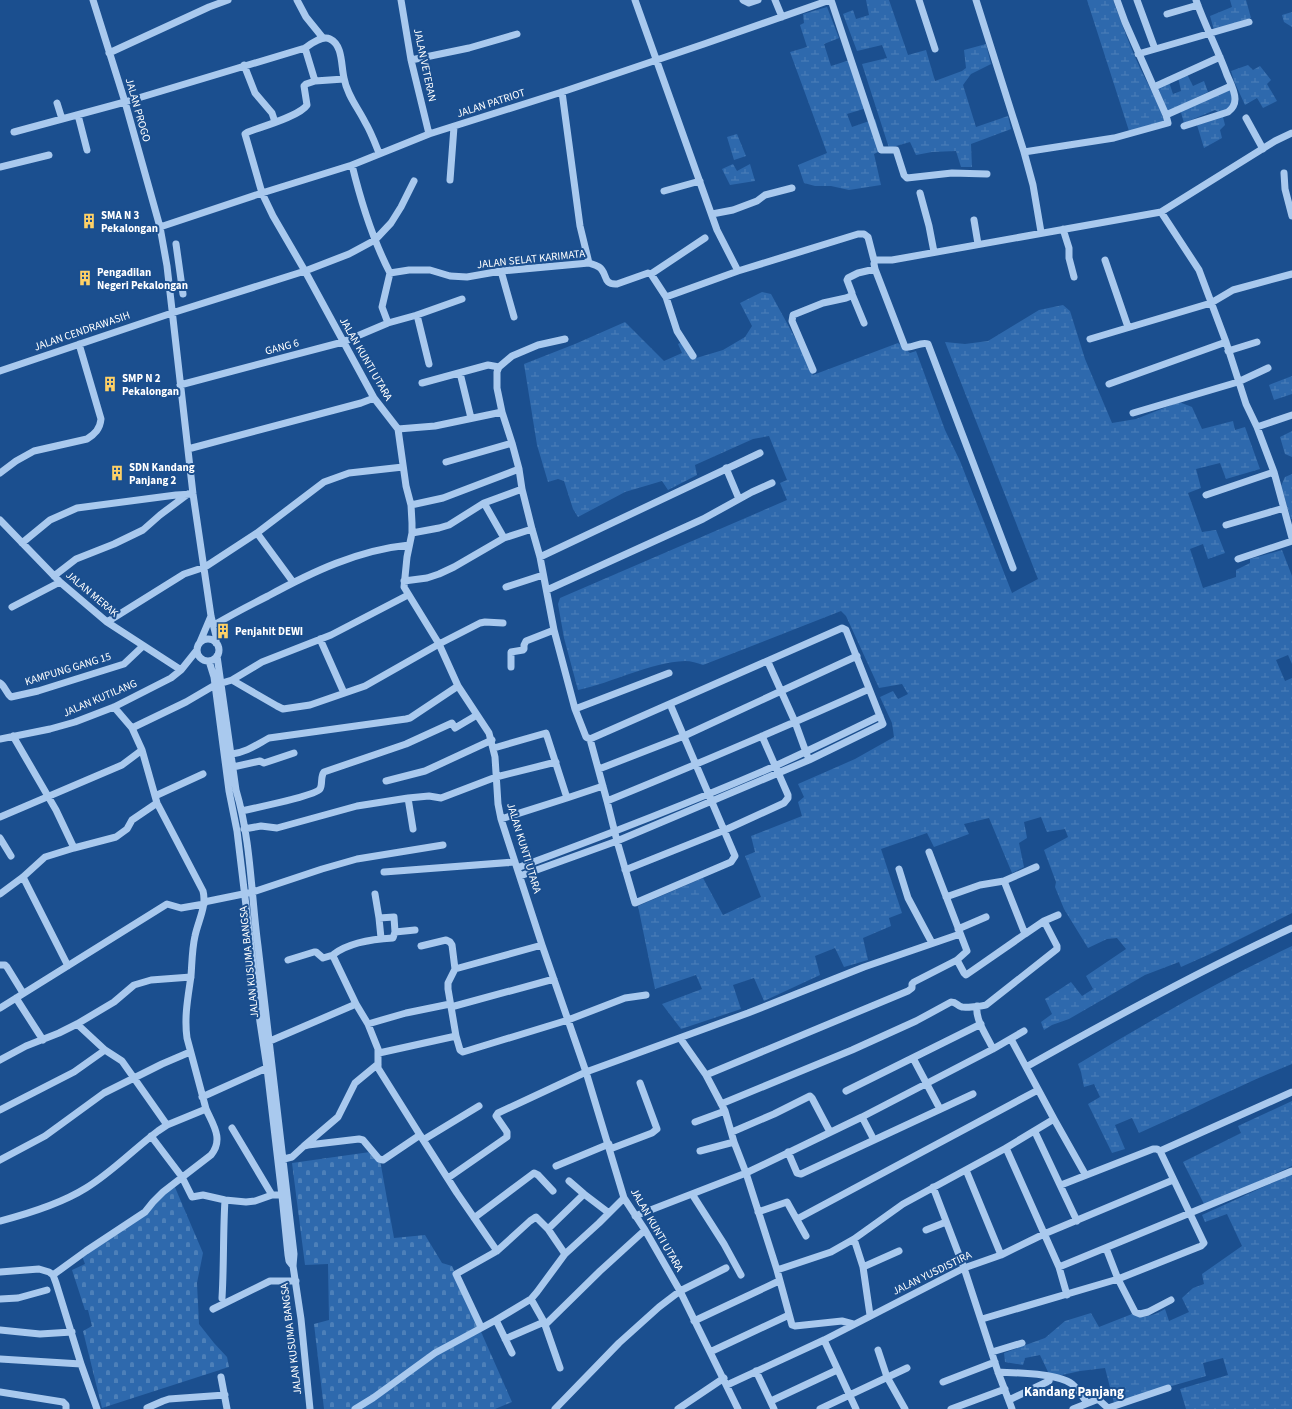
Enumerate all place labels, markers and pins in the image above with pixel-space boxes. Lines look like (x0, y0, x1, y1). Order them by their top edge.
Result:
place label: SMA N 3 Pekalongan (101, 208, 158, 236)
building icon: SMA N 3 Pekalongan (80, 212, 98, 230)
place label: Pengadilan Negeri Pekalongan (97, 265, 188, 293)
building icon: Pengadilan Negeri Pekalongan (76, 269, 94, 287)
place label: SMP N 2 Pekalongan (122, 371, 179, 399)
building icon: SMP N 2 Pekalongan (101, 375, 119, 393)
place label: SDN Kandang Panjang 2 (129, 460, 195, 488)
building icon: SDN Kandang Panjang 2 (108, 464, 126, 482)
building icon: Penjahit DEWI (214, 622, 232, 640)
place label: Penjahit DEWI (235, 624, 303, 639)

